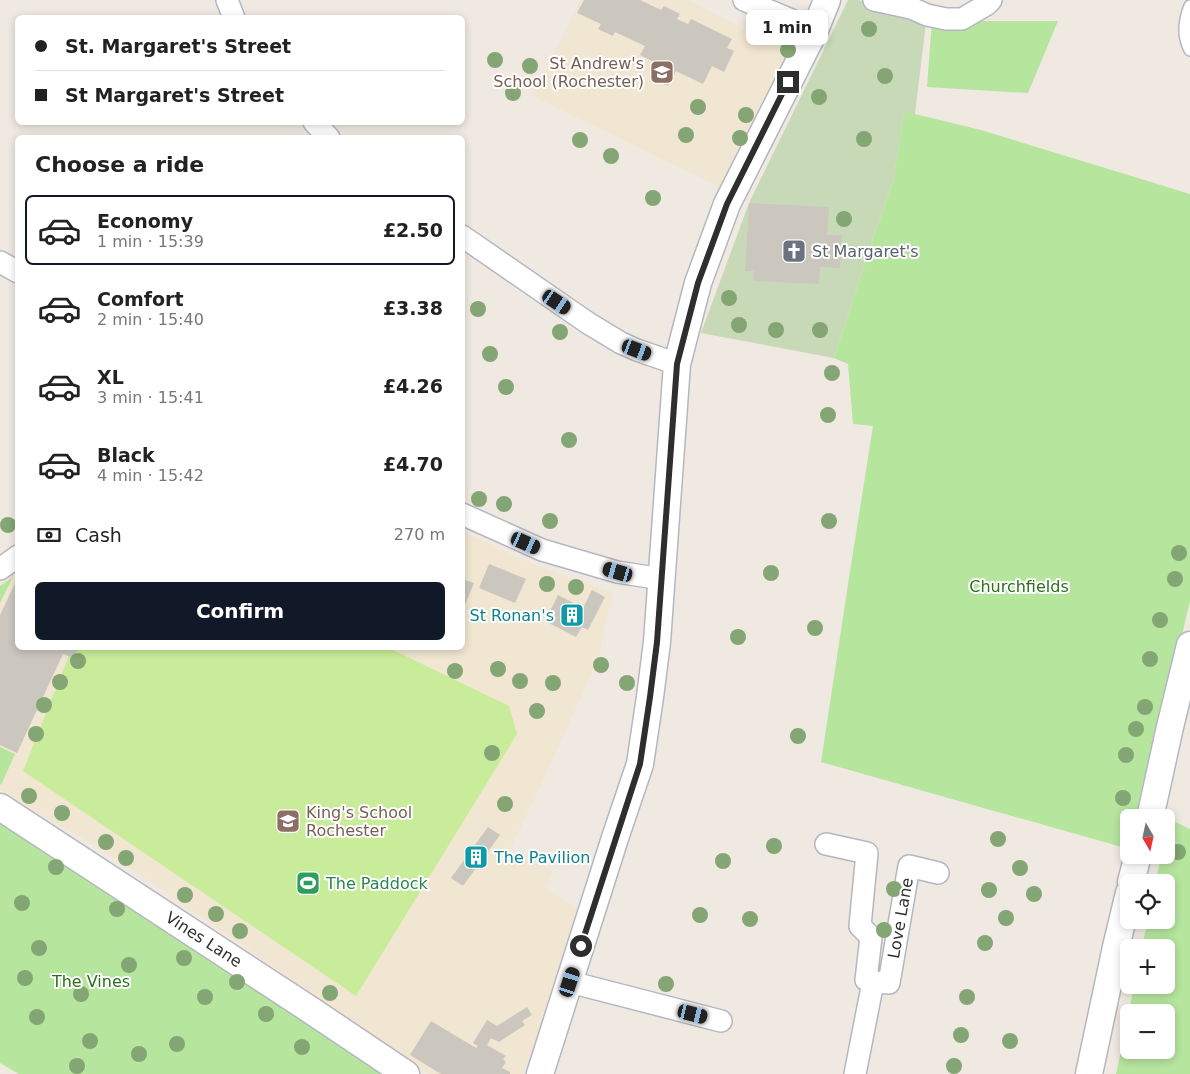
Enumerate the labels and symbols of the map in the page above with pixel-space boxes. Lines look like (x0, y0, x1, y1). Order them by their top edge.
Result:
callout: 1 min (747, 9, 829, 44)
place label: St Andrew's School (Rochester) (493, 54, 644, 91)
school or university icon: St Andrew's School (Rochester) (649, 59, 675, 85)
route end (777, 71, 799, 93)
church icon: St Margaret's (781, 238, 807, 264)
place label: St Margaret's (812, 242, 918, 261)
car (540, 287, 573, 317)
car (620, 338, 653, 362)
car (509, 530, 542, 556)
car (601, 561, 634, 583)
park label: Churchfields (969, 577, 1069, 596)
building icon: St Ronan's (559, 602, 585, 628)
place label: St Ronan's (469, 606, 554, 625)
place label: King's School Rochester (306, 803, 412, 840)
school or university icon: King's School Rochester (275, 808, 301, 834)
north arrow (1120, 809, 1175, 864)
building icon: The Pavilion (463, 844, 489, 870)
place label: The Pavilion (493, 848, 590, 867)
sports icon: The Paddock (295, 870, 321, 896)
place label: The Paddock (325, 874, 428, 893)
street label: Love Lane (884, 876, 917, 960)
street label: Vines Lane (162, 908, 245, 971)
route start (570, 935, 592, 957)
car (558, 965, 581, 999)
park label: The Vines (51, 972, 130, 991)
car (676, 1003, 709, 1025)

